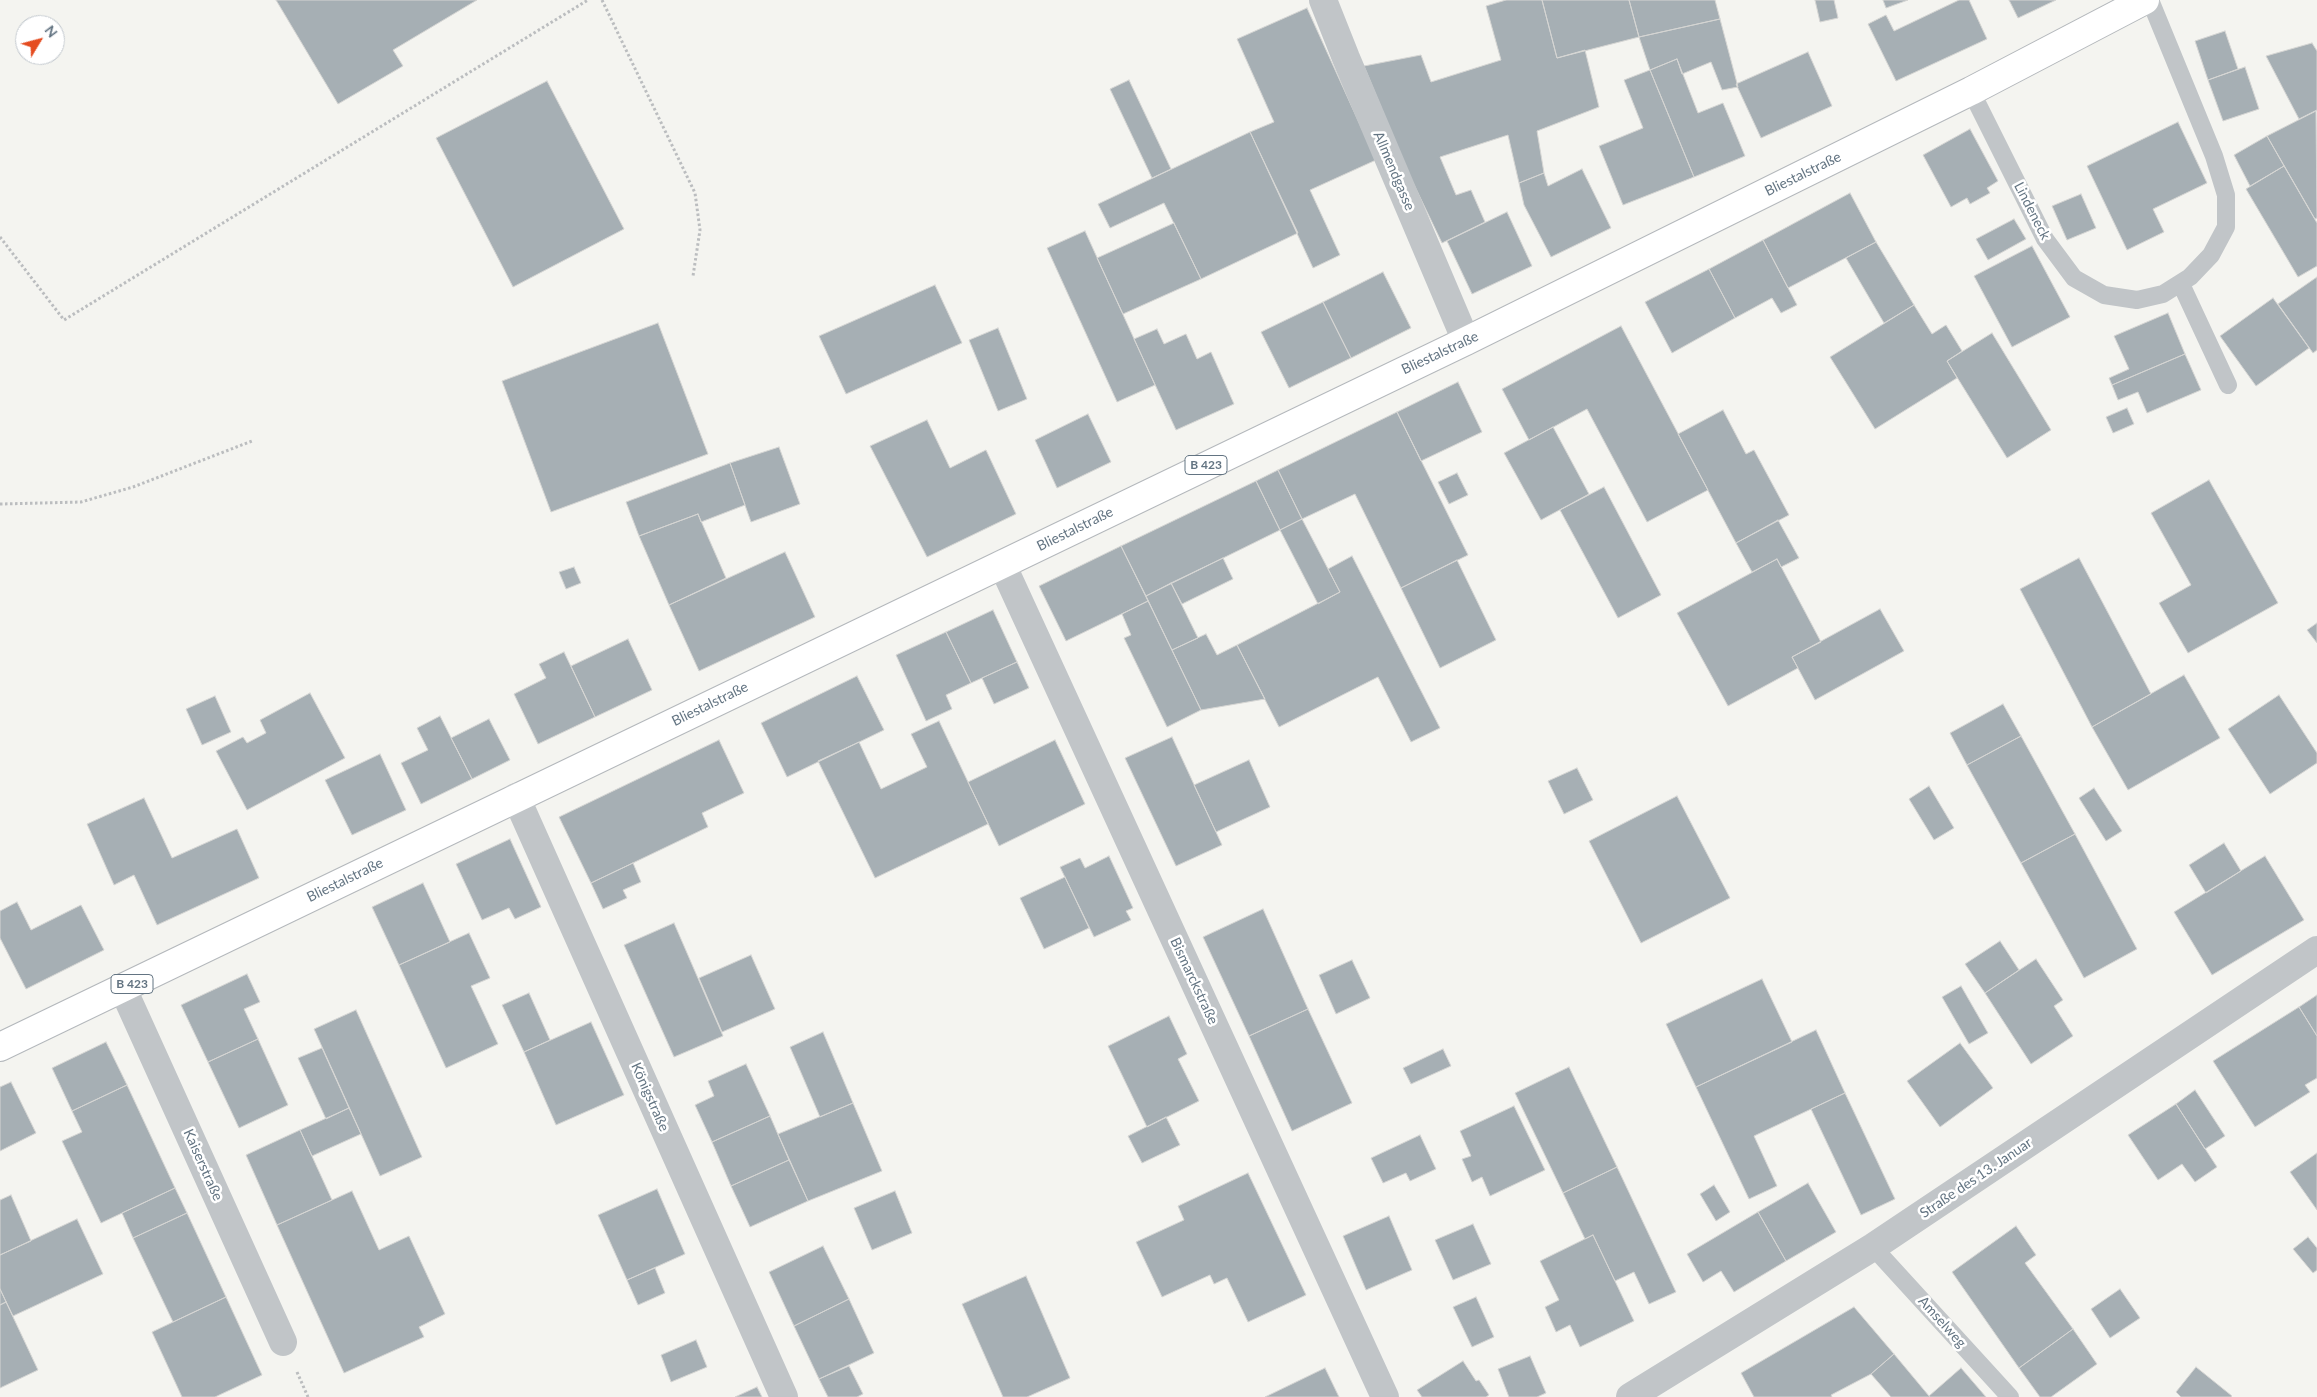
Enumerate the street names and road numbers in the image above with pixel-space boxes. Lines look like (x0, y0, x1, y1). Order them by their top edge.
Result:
street label: Allmendgasse (1370, 129, 1418, 213)
street label: Bliestalstraße (1762, 148, 1844, 200)
street label: Lindeneck (2010, 179, 2054, 243)
street label: Bliestalstraße (1399, 328, 1481, 378)
road number: B 423 (1185, 456, 1227, 474)
street label: Bliestalstraße (1034, 503, 1116, 555)
street label: Bliestalstraße (669, 678, 751, 730)
street label: Bliestalstraße (304, 854, 386, 906)
street label: Bismarckstraße (1167, 935, 1221, 1027)
road number: B 423 (111, 974, 153, 994)
street label: Königstraße (627, 1060, 673, 1134)
street label: Kaiserstraße (180, 1127, 226, 1203)
street label: Straße des 13. Januar (1917, 1134, 2035, 1222)
street label: Amselweg (1915, 1293, 1969, 1351)

